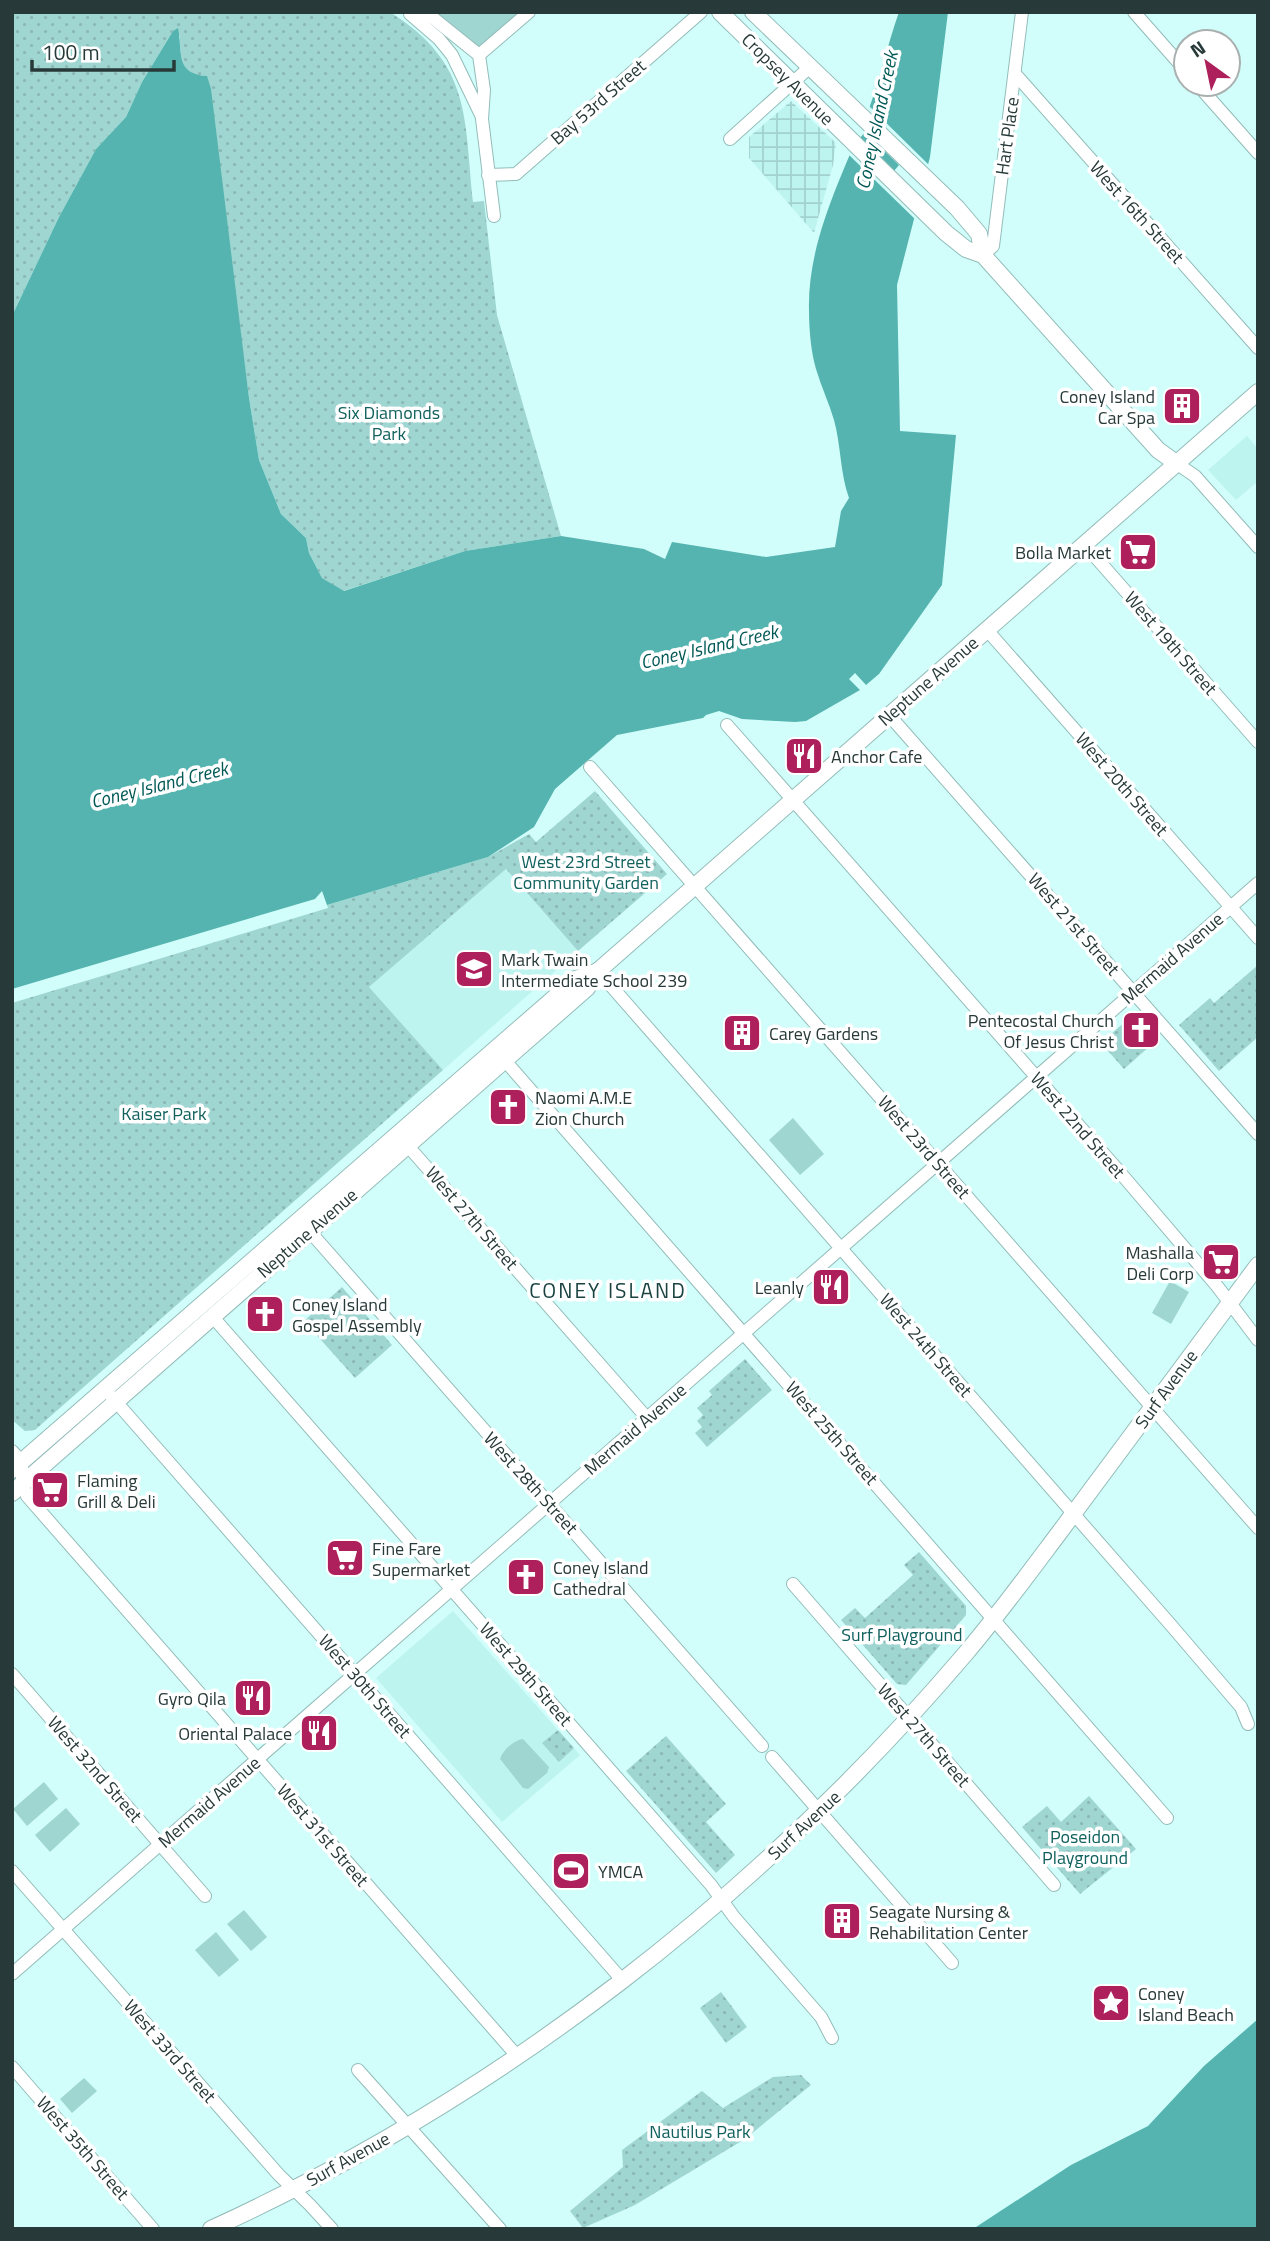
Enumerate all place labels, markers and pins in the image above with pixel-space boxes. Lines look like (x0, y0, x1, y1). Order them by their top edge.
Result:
place label: Coney Island Car Spa (1059, 383, 1155, 431)
building icon: Coney Island Car Spa (1161, 385, 1203, 427)
supermarket icon: Bolla Market (1117, 531, 1159, 573)
place label: Bolla Market (1015, 539, 1112, 566)
restaurant icon: Anchor Cafe (783, 735, 825, 777)
place label: Anchor Cafe (831, 743, 922, 770)
place label: Mark Twain Intermediate School 239 (501, 946, 687, 994)
school or university icon: Mark Twain Intermediate School 239 (453, 948, 495, 990)
place label: Pentecostal Church Of Jesus Christ (968, 1007, 1115, 1055)
church icon: Pentecostal Church Of Jesus Christ (1120, 1009, 1162, 1051)
building icon: Carey Gardens (721, 1012, 763, 1054)
place label: Carey Gardens (769, 1020, 878, 1047)
place label: Naomi A.M.E Zion Church (535, 1084, 632, 1132)
church icon: Naomi A.M.E Zion Church (487, 1086, 529, 1128)
place label: Mashalla Deli Corp (1125, 1239, 1194, 1287)
supermarket icon: Mashalla Deli Corp (1200, 1241, 1242, 1283)
restaurant icon: Leanly (810, 1266, 852, 1308)
place label: Leanly (755, 1274, 804, 1301)
place label: Coney Island Gospel Assembly (292, 1291, 422, 1339)
church icon: Coney Island Gospel Assembly (244, 1293, 286, 1335)
place label: Flaming Grill & Deli (77, 1467, 156, 1515)
supermarket icon: Flaming Grill & Deli (29, 1469, 71, 1511)
place label: Fine Fare Supermarket (372, 1535, 471, 1583)
supermarket icon: Fine Fare Supermarket (324, 1537, 366, 1579)
place label: Coney Island Cathedral (553, 1554, 649, 1602)
church icon: Coney Island Cathedral (505, 1556, 547, 1598)
restaurant icon: Gyro Qila (232, 1677, 274, 1719)
place label: Gyro Qila (158, 1685, 226, 1712)
restaurant icon: Oriental Palace (298, 1712, 340, 1754)
place label: Oriental Palace (178, 1720, 292, 1747)
sports icon: YMCA (550, 1850, 592, 1892)
place label: YMCA (598, 1858, 644, 1885)
place label: Seagate Nursing & Rehabilitation Center (869, 1898, 1028, 1946)
building icon: Seagate Nursing & Rehabilitation Center (821, 1900, 863, 1942)
place label: Coney Island Beach (1138, 1980, 1234, 2028)
place icon: Coney Island Beach (1090, 1982, 1132, 2024)

